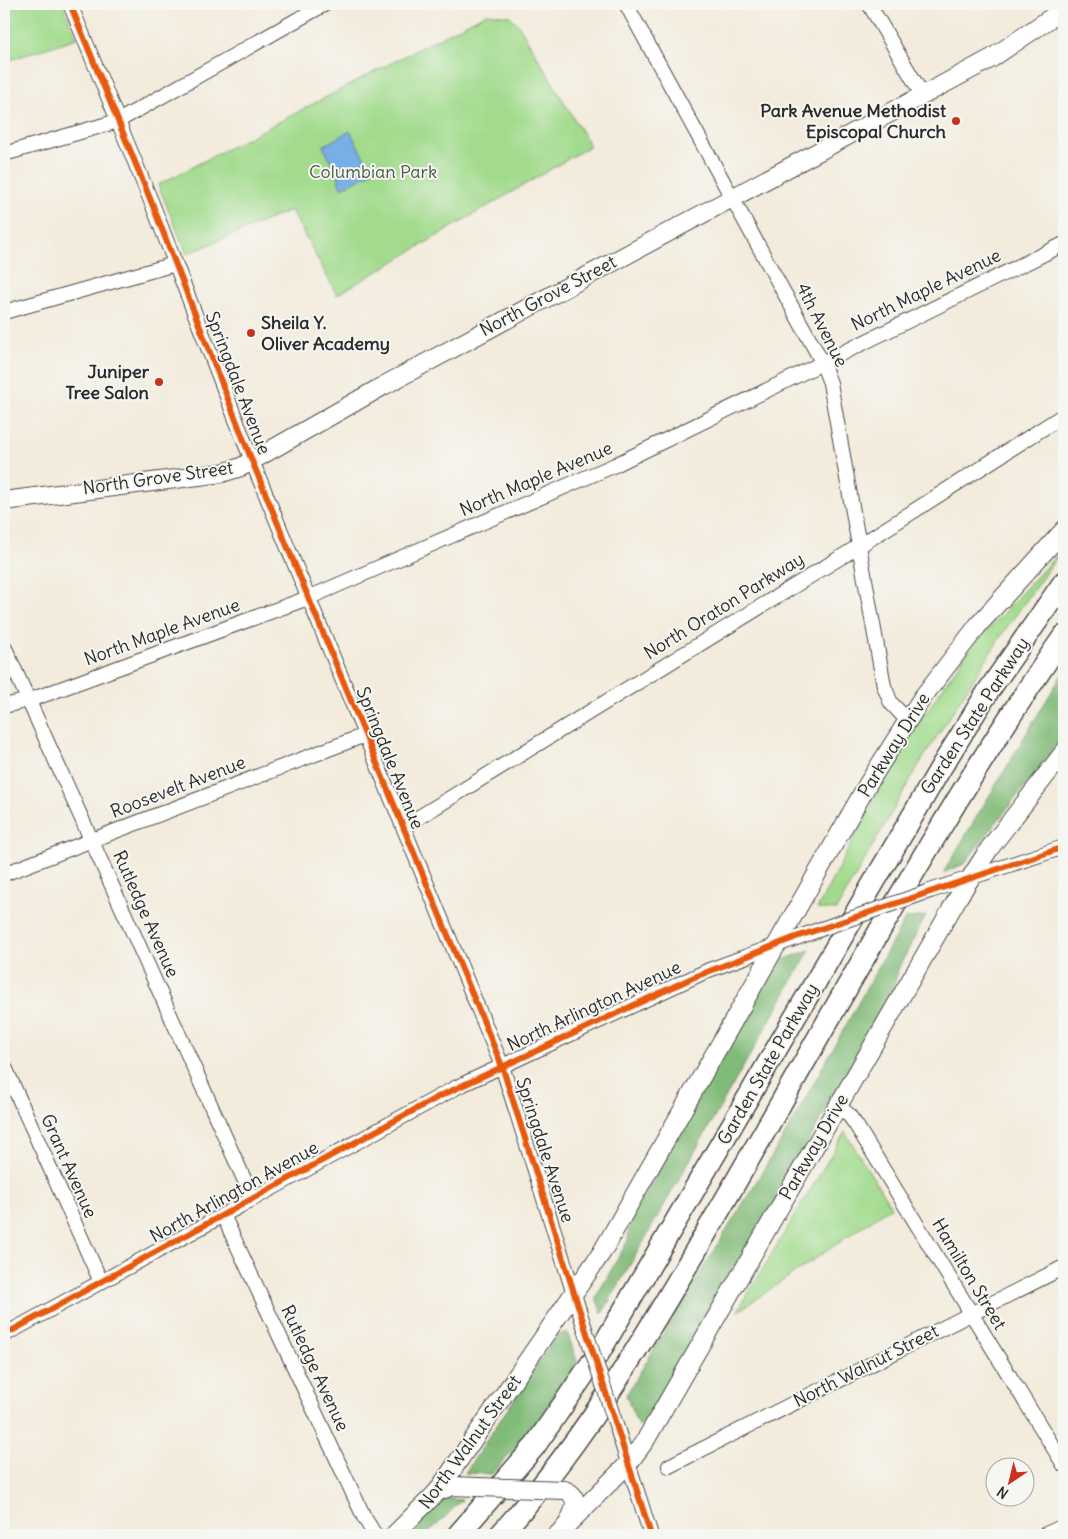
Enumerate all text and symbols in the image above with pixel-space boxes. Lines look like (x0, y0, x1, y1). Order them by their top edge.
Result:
place label: Park Avenue Methodist Episcopal Church (760, 99, 947, 143)
marker: Park Avenue Methodist Episcopal Church (950, 115, 962, 127)
park label: Columbian Park (309, 160, 437, 183)
street label: North Maple Avenue (847, 243, 1004, 336)
street label: North Grove Street (475, 250, 620, 341)
street label: 4th Avenue (791, 279, 853, 371)
street label: Springdale Avenue (201, 308, 276, 458)
place label: Sheila Y. Oliver Academy (261, 311, 390, 355)
marker: Sheila Y. Oliver Academy (245, 327, 257, 339)
place label: Juniper Tree Salon (65, 360, 150, 404)
marker: Juniper Tree Salon (153, 376, 165, 388)
street label: North Maple Avenue (456, 436, 616, 521)
street label: North Grove Street (81, 456, 235, 499)
street label: North Oraton Parkway (639, 547, 808, 664)
street label: North Maple Avenue (81, 593, 243, 670)
street label: Garden State Parkway (915, 633, 1034, 799)
street label: Springdale Avenue (351, 683, 429, 832)
street label: Parkway Drive (852, 688, 935, 801)
street label: Roosevelt Avenue (107, 750, 248, 823)
street label: Rutledge Avenue (108, 847, 185, 981)
street label: North Arlington Avenue (503, 955, 684, 1056)
street label: Garden State Parkway (712, 979, 823, 1149)
street label: Springdale Avenue (511, 1074, 580, 1225)
street label: Parkway Drive (774, 1090, 853, 1204)
street label: Grant Avenue (36, 1110, 103, 1221)
street label: North Arlington Avenue (145, 1136, 322, 1247)
street label: Hamilton Street (927, 1214, 1012, 1334)
street label: Rutledge Avenue (276, 1301, 355, 1435)
street label: North Walnut Street (789, 1319, 942, 1412)
street label: North Walnut Street (413, 1370, 526, 1513)
north arrow (986, 1456, 1036, 1506)
text: N (993, 1482, 1012, 1503)

